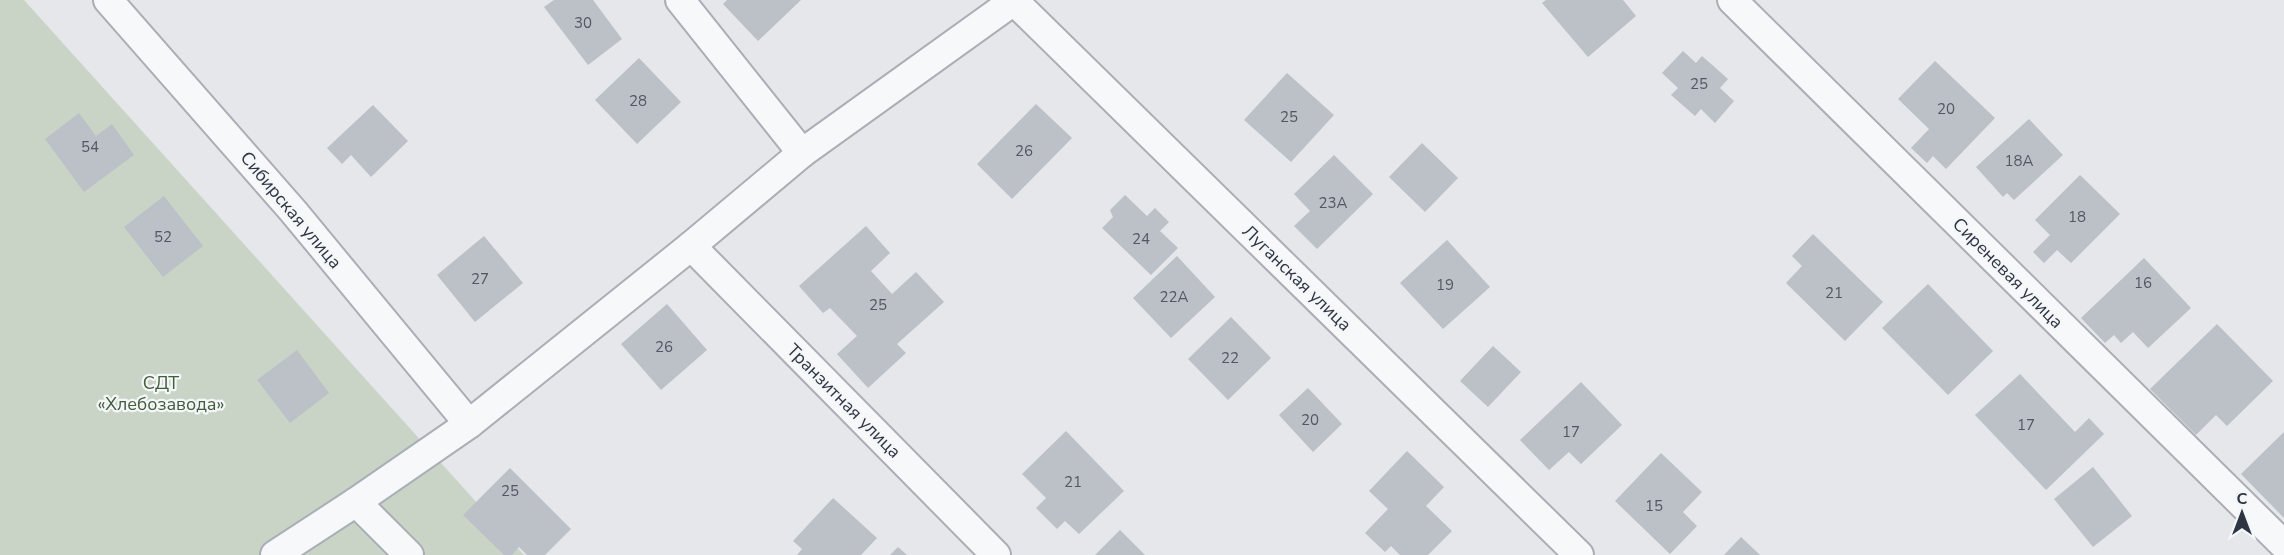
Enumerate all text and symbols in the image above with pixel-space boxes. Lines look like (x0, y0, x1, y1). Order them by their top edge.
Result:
house number: 30 (574, 13, 592, 33)
house number: 25 (1690, 74, 1708, 94)
house number: 28 (629, 91, 647, 111)
house number: 20 (1937, 99, 1955, 119)
house number: 25 (1280, 107, 1298, 127)
house number: 54 (81, 137, 99, 157)
house number: 26 (1015, 141, 1033, 161)
street label: Сибирская улица (235, 146, 347, 274)
house number: 18А (2005, 151, 2034, 171)
house number: 23А (1319, 193, 1348, 213)
house number: 18 (2068, 207, 2086, 227)
street label: Сиреневая улица (1947, 212, 2069, 334)
street label: Луганская улица (1237, 220, 1357, 336)
house number: 52 (154, 227, 172, 247)
house number: 24 (1132, 229, 1150, 249)
house number: 27 (471, 269, 489, 289)
house number: 16 (2134, 273, 2152, 293)
house number: 19 (1436, 275, 1454, 295)
house number: 21 (1825, 283, 1843, 303)
house number: 22А (1160, 287, 1189, 307)
house number: 25 (869, 295, 887, 315)
house number: 26 (655, 337, 673, 357)
street label: Транзитная улица (782, 339, 906, 463)
house number: 22 (1221, 348, 1239, 368)
park label: СДТ «Хлебозавода» (98, 371, 224, 416)
house number: 20 (1301, 410, 1319, 430)
house number: 17 (2017, 415, 2035, 435)
house number: 17 (1562, 422, 1580, 442)
house number: 21 (1064, 472, 1082, 492)
house number: 25 (501, 481, 519, 501)
north arrow (2212, 483, 2272, 543)
text: С (2237, 488, 2248, 510)
house number: 15 (1645, 496, 1663, 516)

